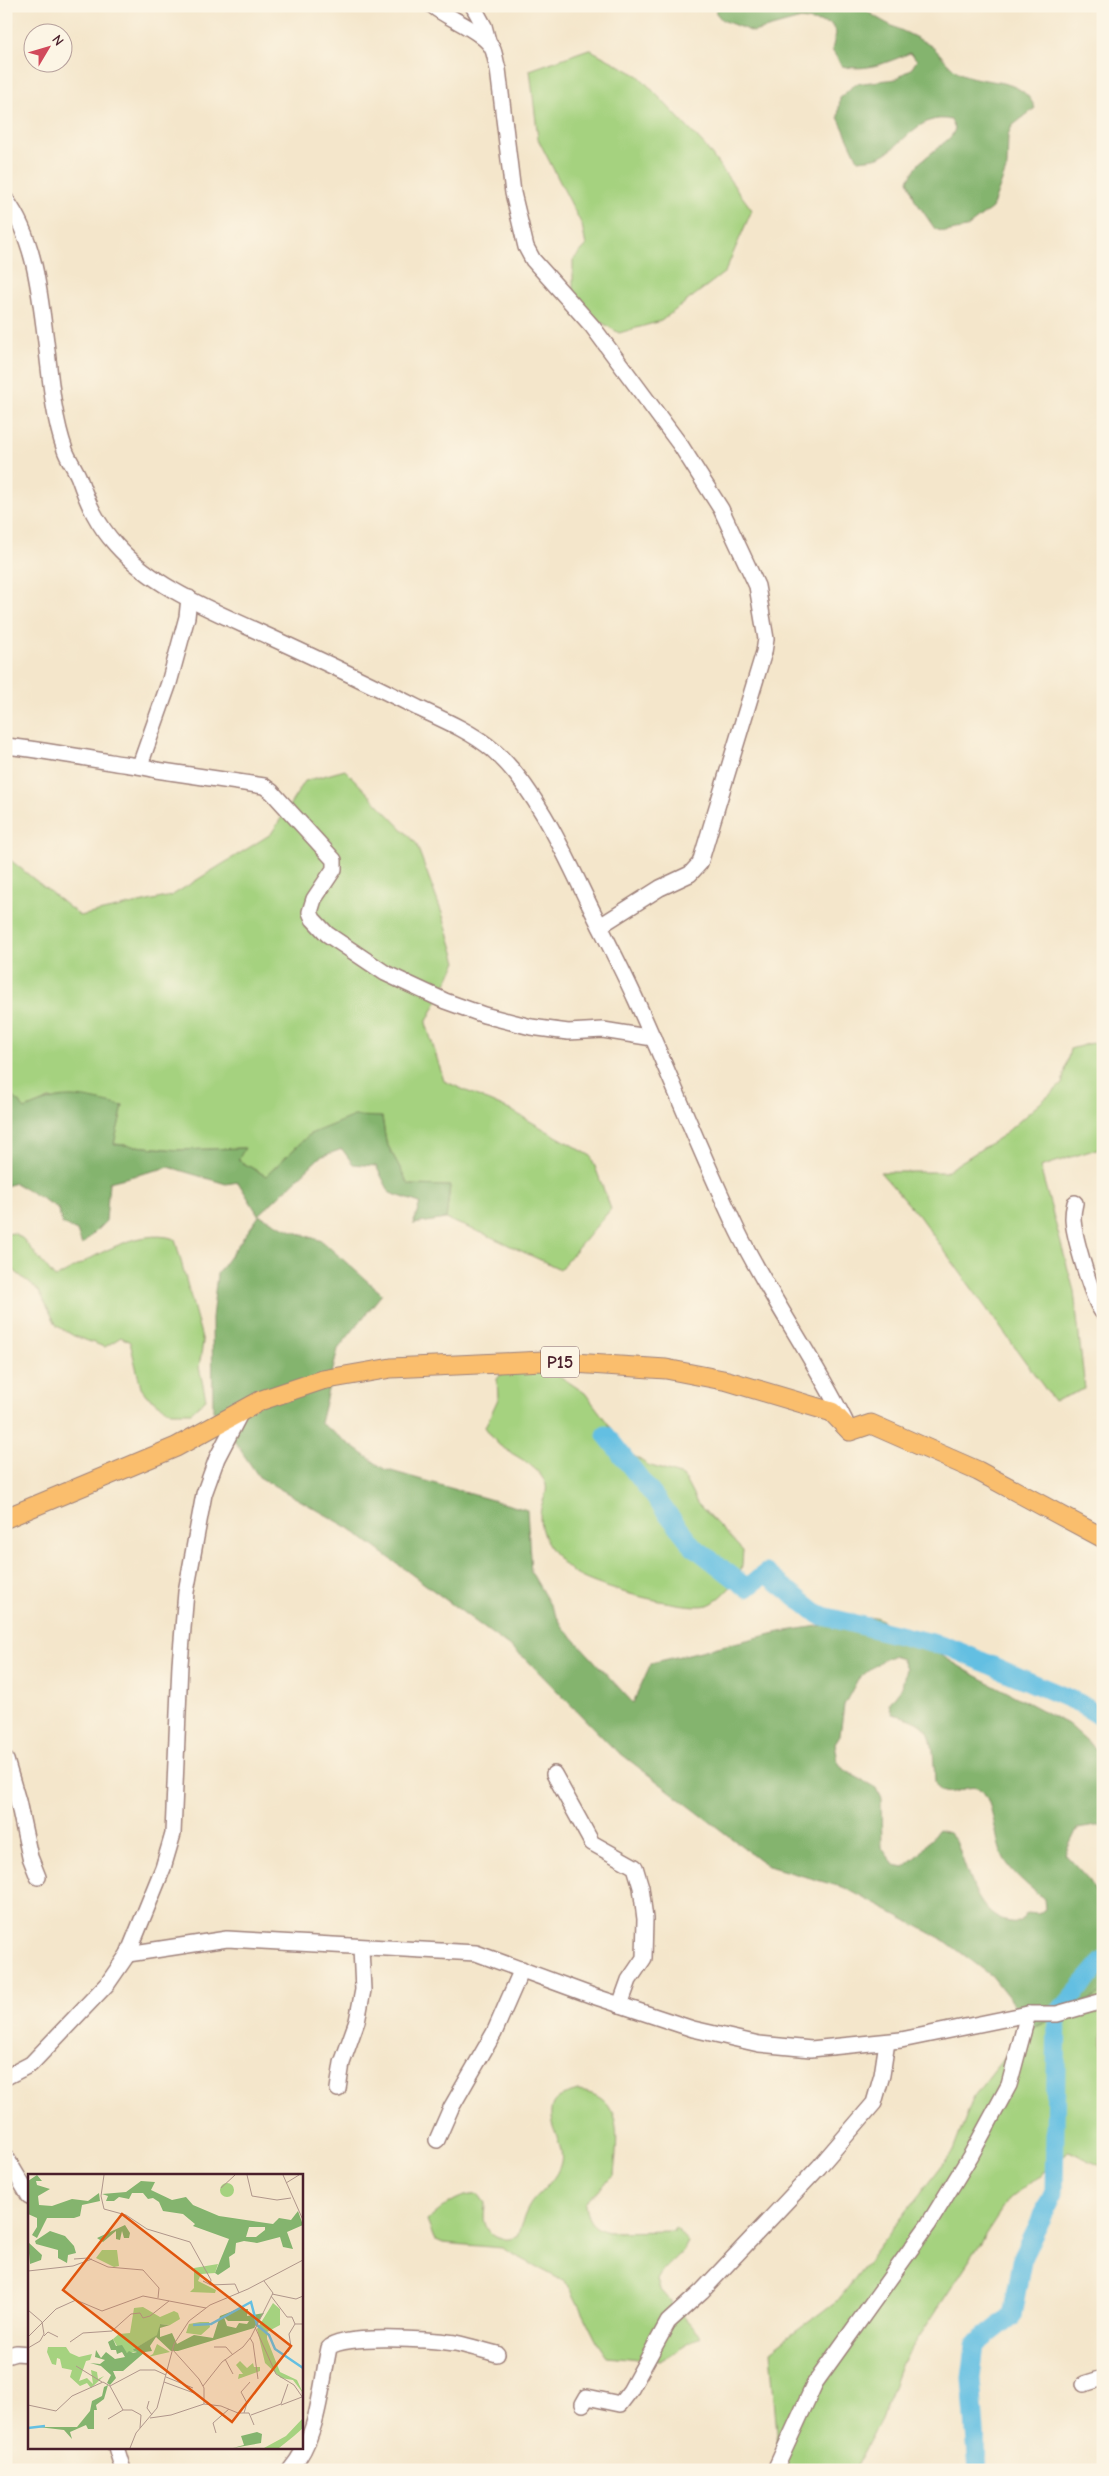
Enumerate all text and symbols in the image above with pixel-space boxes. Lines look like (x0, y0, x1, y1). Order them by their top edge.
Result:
north arrow (22, 22, 72, 72)
text: N (48, 31, 67, 49)
road number: P15 (541, 1346, 579, 1378)
inset map (28, 2174, 302, 2448)

